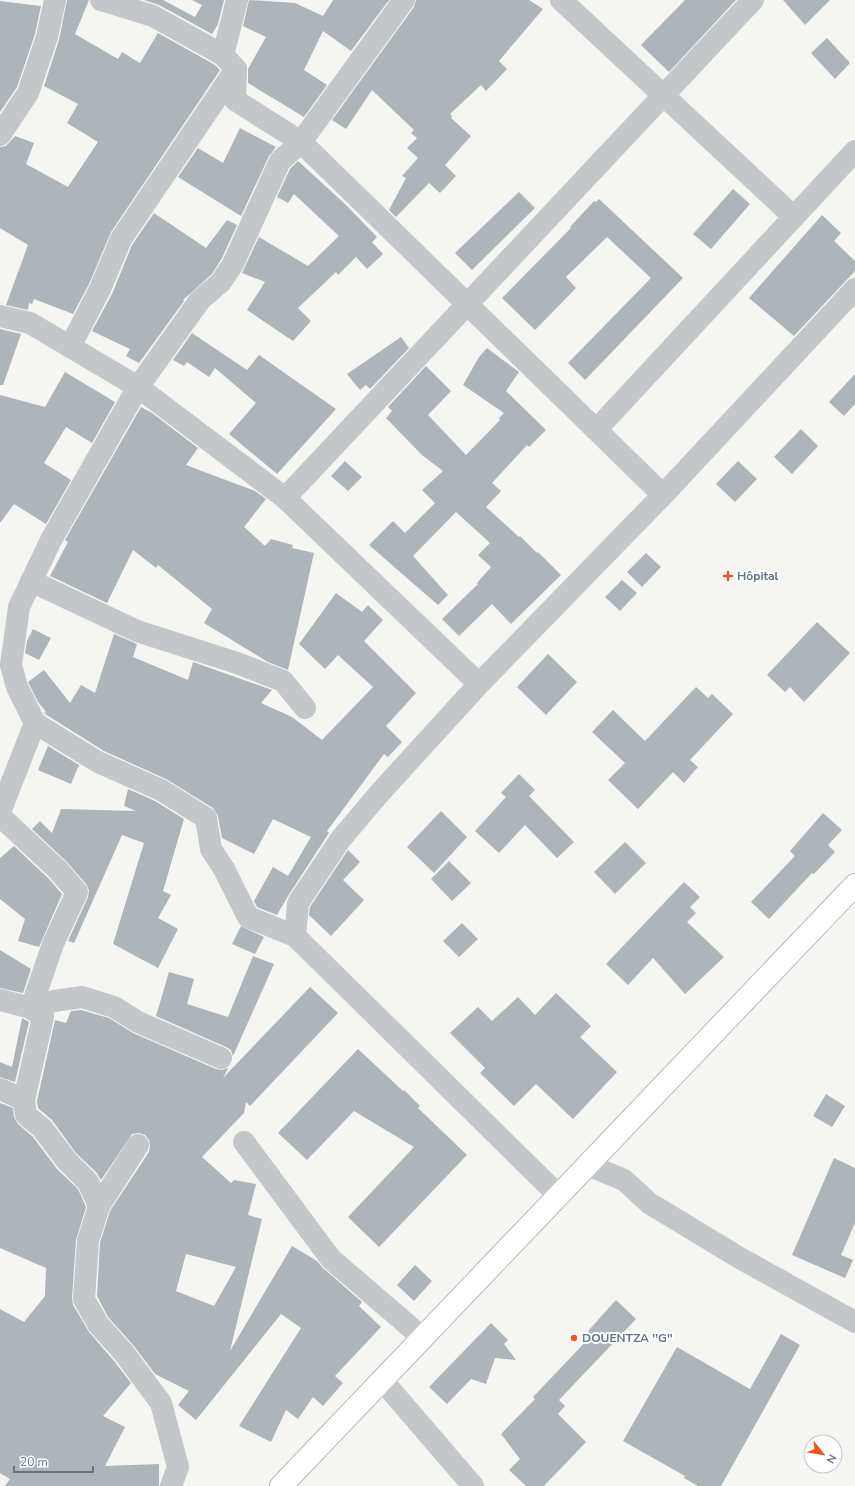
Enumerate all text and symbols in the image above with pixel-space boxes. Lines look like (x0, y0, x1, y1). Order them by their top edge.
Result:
place label: Hôpital (737, 568, 779, 584)
marker: Hôpital (722, 570, 734, 582)
place label: DOUENTZA ''G'' (582, 1330, 673, 1346)
marker: DOUENTZA ''G'' (569, 1333, 579, 1343)
north arrow (803, 1434, 843, 1474)
scale bar (14, 1448, 93, 1474)
text: N (823, 1451, 840, 1466)
text: 20 m (20, 1454, 48, 1470)

